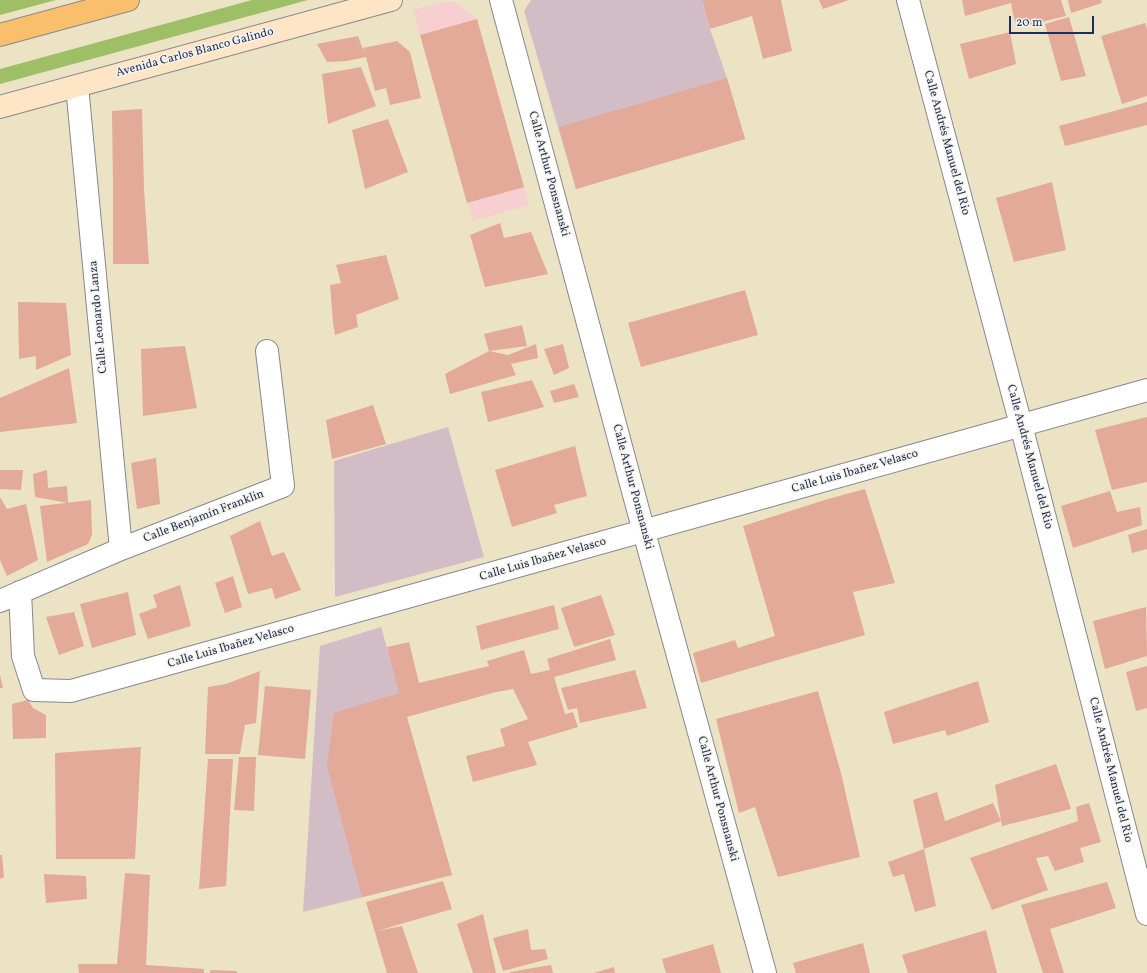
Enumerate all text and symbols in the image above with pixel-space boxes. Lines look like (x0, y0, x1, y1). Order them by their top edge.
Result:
scale bar (1011, 8, 1096, 34)
text: 20 m (1016, 15, 1043, 31)
street label: Avenida Carlos Blanco Galindo (115, 25, 275, 81)
street label: Calle Andrés Manuel del Rio (920, 69, 972, 217)
street label: Calle Arthur Ponsnanski (524, 110, 572, 238)
street label: Calle Leonardo Lanza (87, 260, 111, 374)
street label: Calle Andrés Manuel del Rio (1003, 383, 1055, 531)
street label: Calle Arthur Ponsnanski (608, 423, 656, 551)
street label: Calle Luis Ibañez Velasco (790, 447, 920, 497)
street label: Calle Benjamín Franklin (142, 487, 266, 547)
street label: Calle Luis Ibañez Velasco (478, 535, 608, 585)
street label: Calle Luis Ibañez Velasco (166, 622, 296, 672)
street label: Calle Andrés Manuel del Rio (1085, 696, 1135, 844)
street label: Calle Arthur Ponsnanski (693, 735, 741, 863)

